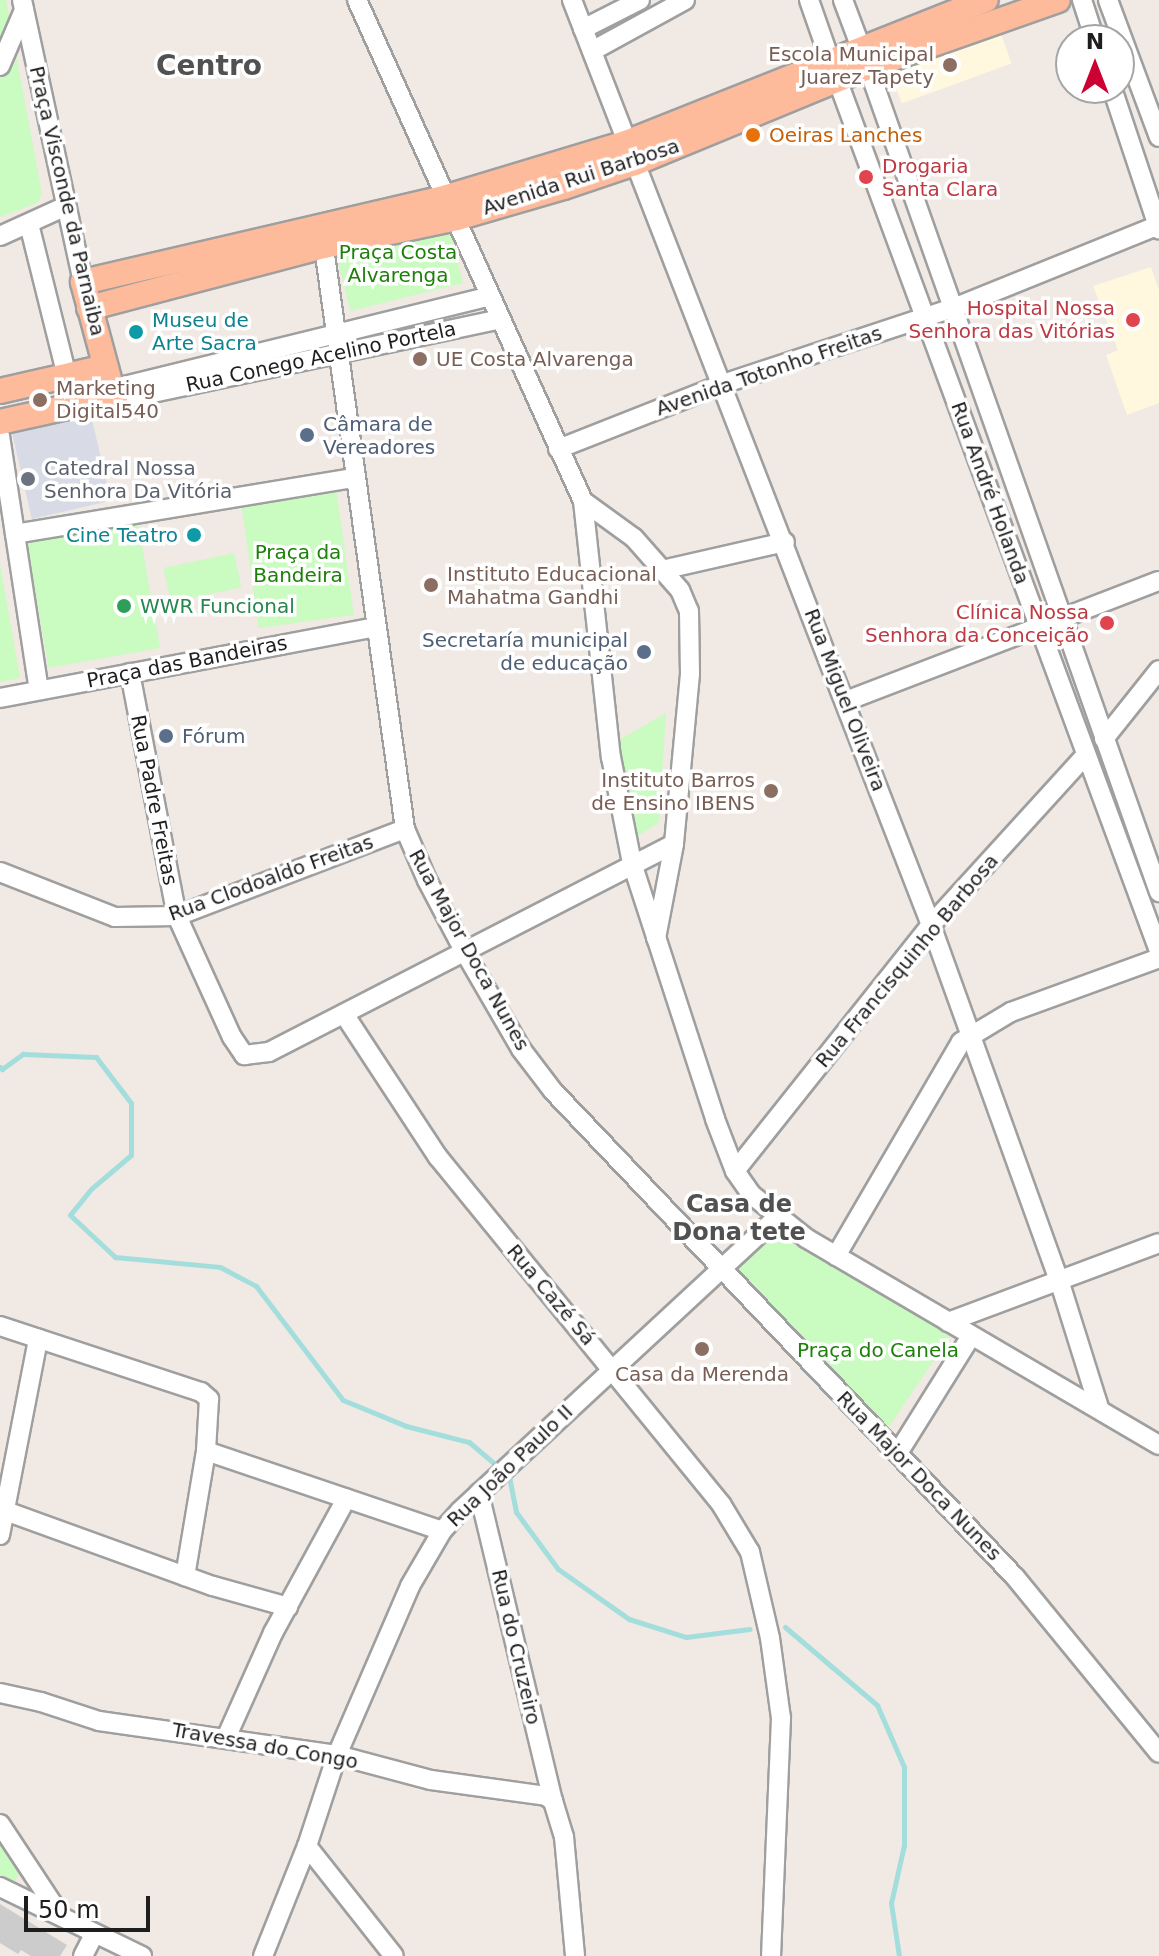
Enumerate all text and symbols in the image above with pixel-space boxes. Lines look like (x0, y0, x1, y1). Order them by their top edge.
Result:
north arrow (1055, 24, 1135, 104)
text: N (1086, 29, 1104, 54)
place label: Escola Municipal Juarez Tapety (768, 42, 934, 89)
district label: Centro (156, 49, 262, 83)
marker: Escola Municipal Juarez Tapety (941, 56, 959, 74)
street label: Praça Visconde da Parnaiba (24, 64, 110, 338)
place label: Oeiras Lanches (769, 123, 922, 147)
marker: Oeiras Lanches (744, 126, 762, 144)
street label: Avenida Rui Barbosa (480, 134, 682, 220)
place label: Drogaria Santa Clara (882, 154, 998, 201)
marker: Drogaria Santa Clara (857, 168, 875, 186)
park label: Praça Costa Alvarenga (339, 241, 457, 288)
place label: Hospital Nossa Senhora das Vitórias (909, 296, 1115, 343)
place label: Museu de Arte Sacra (152, 308, 257, 355)
marker: Hospital Nossa Senhora das Vitórias (1122, 309, 1144, 331)
street label: Rua Conego Acelino Portela (184, 317, 458, 397)
street label: Avenida Totonho Freitas (653, 321, 885, 421)
marker: Museu de Arte Sacra (127, 323, 145, 341)
place label: UE Costa Alvarenga (436, 347, 634, 371)
marker: UE Costa Alvarenga (411, 350, 429, 368)
place label: Marketing Digital540 (56, 376, 159, 423)
marker: Marketing Digital540 (31, 391, 49, 409)
street label: Rua André Holanda (946, 398, 1034, 588)
place label: Câmara de Vereadores (323, 412, 435, 459)
marker: Câmara de Vereadores (298, 426, 316, 444)
place label: Catedral Nossa Senhora Da Vitória (44, 456, 232, 503)
marker: Catedral Nossa Senhora Da Vitória (19, 470, 37, 488)
place label: Cine Teatro (66, 523, 178, 547)
marker: Cine Teatro (185, 526, 203, 544)
park label: Praça da Bandeira (253, 540, 343, 587)
place label: Instituto Educacional Mahatma Gandhi (447, 562, 657, 609)
marker: Instituto Educacional Mahatma Gandhi (422, 576, 440, 594)
place label: WWR Funcional (140, 594, 295, 618)
marker: WWR Funcional (115, 597, 133, 615)
place label: Clínica Nossa Senhora da Conceição (865, 600, 1089, 647)
street label: Rua Miguel Oliveira (799, 605, 891, 795)
marker: Clínica Nossa Senhora da Conceição (1096, 612, 1118, 634)
place label: Secretaría municipal de educação (422, 628, 628, 675)
street label: Praça das Bandeiras (85, 631, 289, 693)
marker: Secretaría municipal de educação (635, 643, 653, 661)
street label: Rua Padre Freitas (126, 713, 182, 887)
place label: Fórum (182, 724, 245, 748)
marker: Fórum (157, 727, 175, 745)
place label: Instituto Barros de Ensino IBENS (591, 768, 755, 815)
marker: Instituto Barros de Ensino IBENS (762, 782, 780, 800)
street label: Rua Clodoaldo Freitas (165, 830, 377, 926)
street label: Rua Major Doca Nunes (404, 845, 534, 1055)
street label: Rua Francisquinho Barbosa (811, 849, 1003, 1073)
district label: Casa de Dona tete (672, 1191, 806, 1247)
street label: Rua Cazé Sá (502, 1240, 600, 1350)
park label: Praça do Canela (797, 1338, 959, 1362)
marker: Casa da Merenda (693, 1340, 711, 1358)
place label: Casa da Merenda (615, 1362, 789, 1386)
street label: Rua Major Doca Nunes (832, 1386, 1006, 1566)
street label: Rua João Paulo II (442, 1400, 578, 1532)
street label: Rua do Cruzeiro (486, 1567, 546, 1727)
street label: Travessa do Congo (170, 1718, 360, 1774)
scale bar (28, 1880, 154, 1930)
text: 50 m (38, 1896, 100, 1924)

